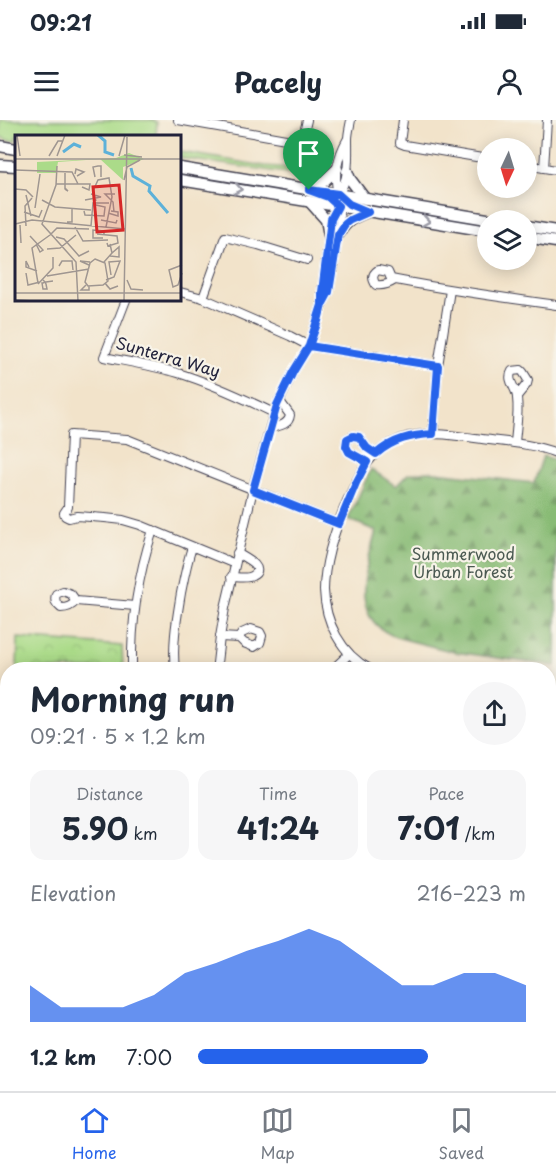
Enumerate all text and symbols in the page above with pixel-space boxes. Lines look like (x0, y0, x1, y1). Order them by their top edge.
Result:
text: 09:21 (30, 5, 92, 38)
text: Pacely (234, 61, 322, 102)
icon: menu (30, 65, 63, 98)
icon: person (493, 65, 526, 98)
pin (283, 128, 334, 190)
inset map (15, 135, 182, 302)
icon: arrive (292, 137, 325, 170)
north arrow (477, 138, 537, 198)
map controls (477, 138, 537, 270)
one-way arrow (233, 183, 242, 195)
button: layers (477, 210, 537, 270)
one-way arrow (421, 214, 431, 227)
street label: Sunterra Way (113, 330, 223, 382)
park label: Summerwood Urban Forest (411, 541, 515, 583)
text: Morning run (30, 673, 235, 723)
button: share (463, 682, 526, 745)
text: 09:21 · 5 × 1.2 km (30, 721, 206, 751)
text: Distance (76, 781, 143, 805)
text: Time (259, 781, 297, 805)
text: Pace (428, 781, 464, 805)
text: 5.90 (62, 805, 128, 850)
text: 41:24 (237, 805, 319, 850)
text: 7:01 (397, 805, 459, 850)
text: km (128, 821, 158, 845)
text: /km (459, 821, 495, 845)
text: Elevation (30, 878, 116, 908)
text: 216–223 m (416, 878, 526, 908)
text: 1.2 km (30, 1042, 96, 1072)
text: 7:00 (126, 1042, 172, 1072)
tab: Home (72, 1104, 116, 1164)
tab: Map (260, 1104, 295, 1164)
tab: Saved (439, 1104, 484, 1164)

